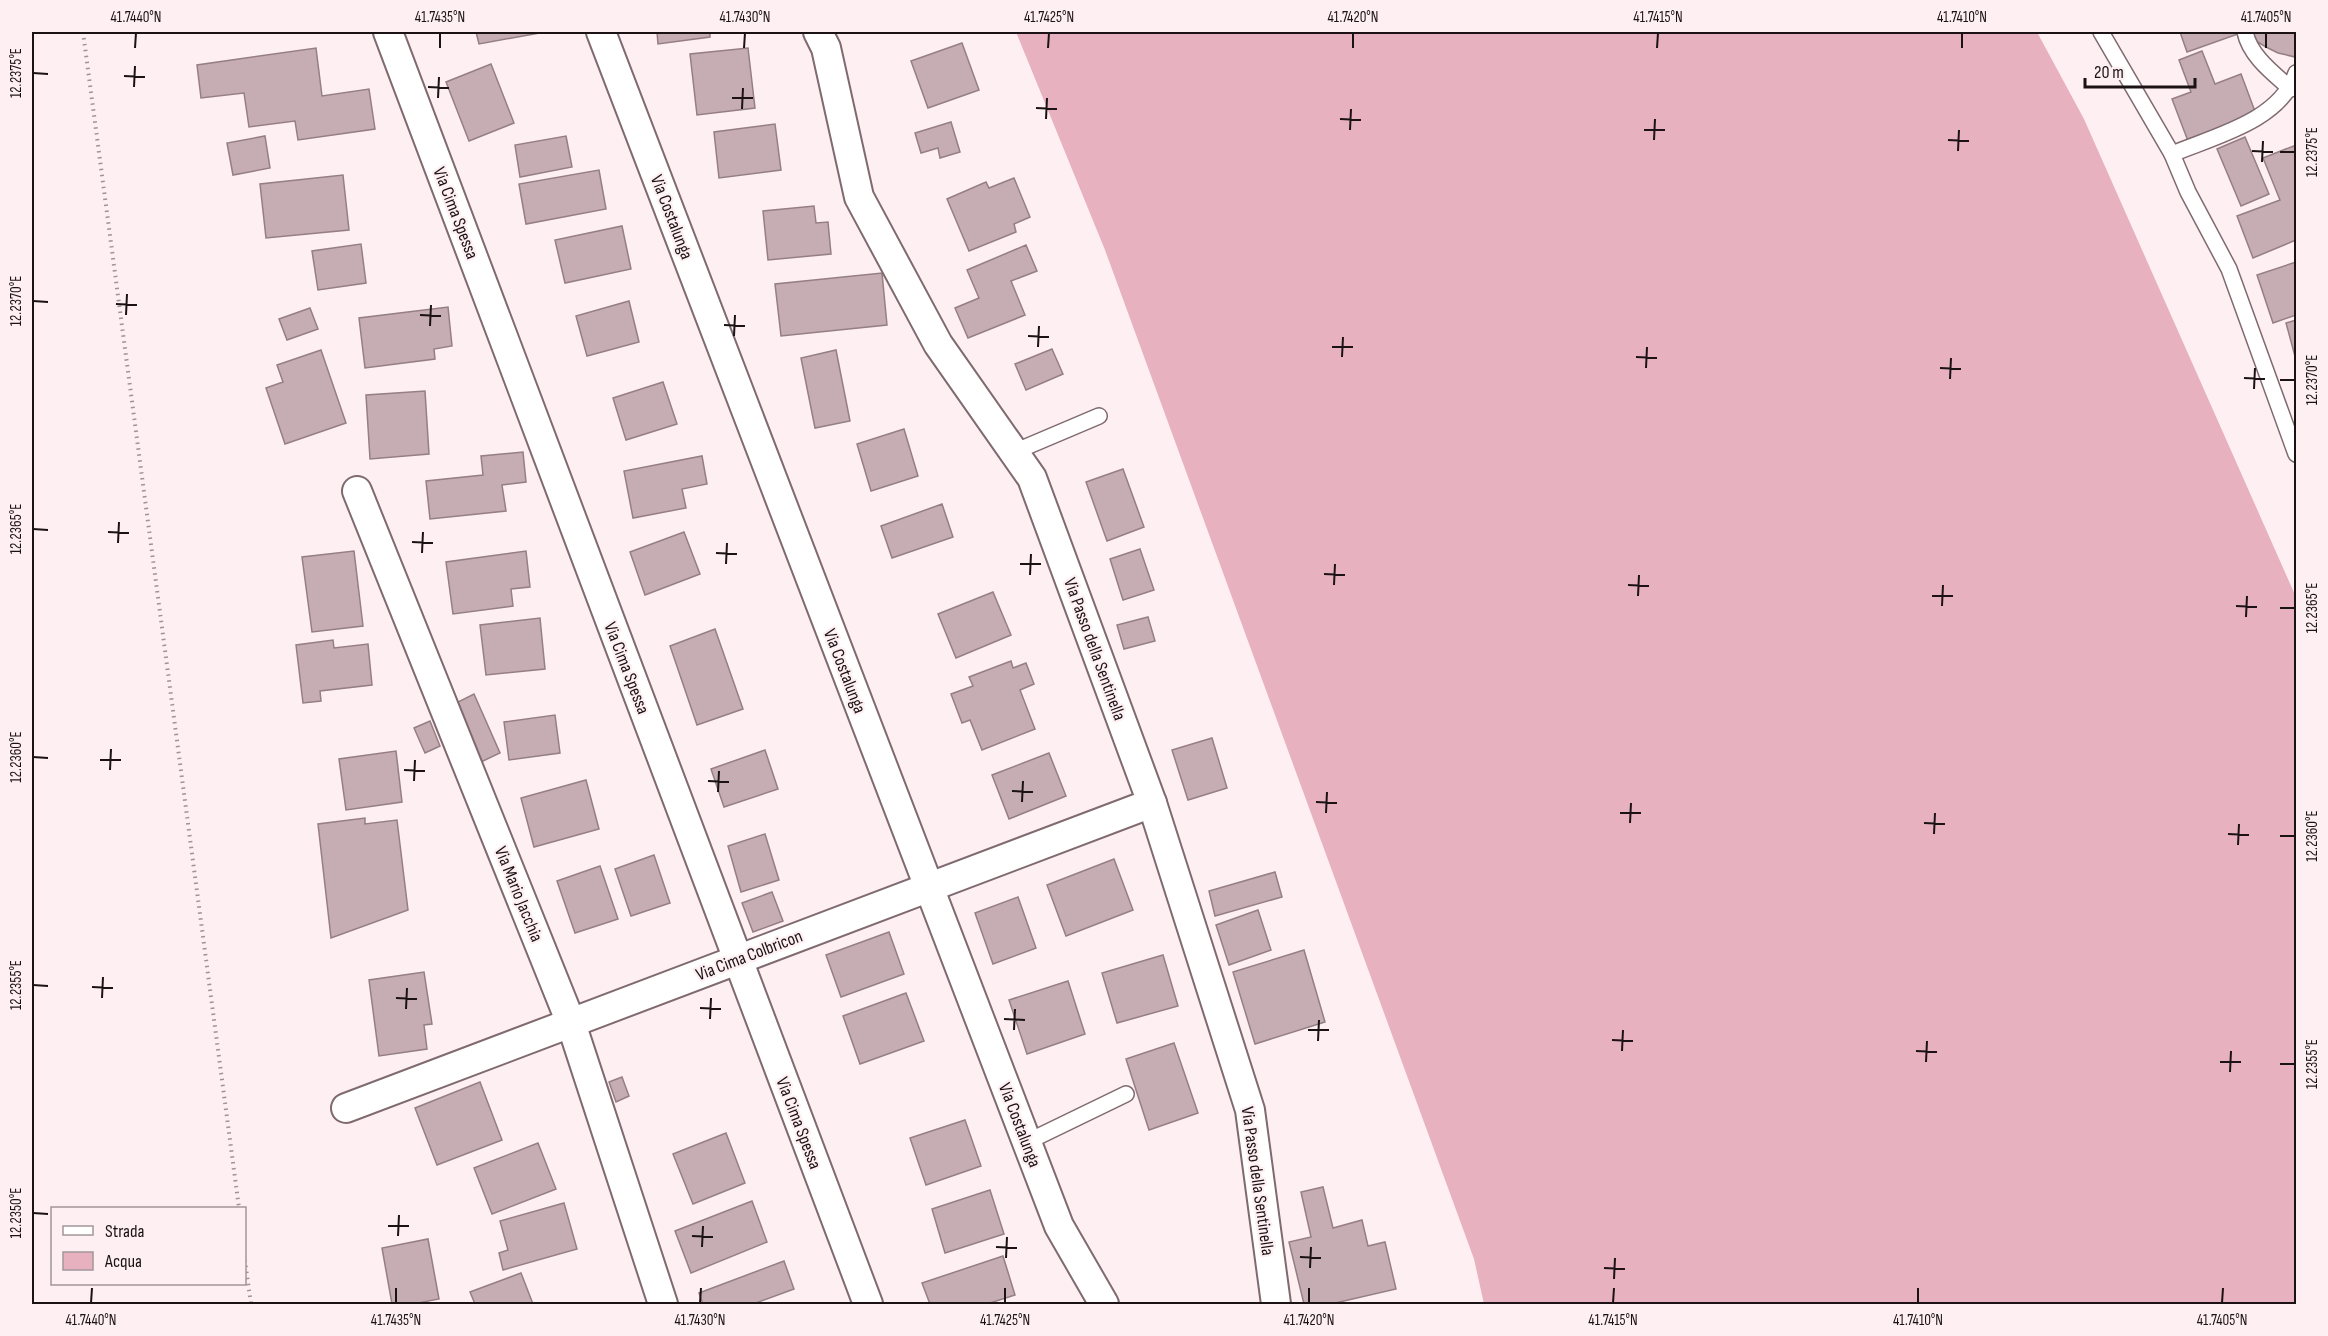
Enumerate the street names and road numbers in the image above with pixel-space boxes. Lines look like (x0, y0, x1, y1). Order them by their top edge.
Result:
street label: Via Cima Spessa (428, 164, 483, 262)
street label: Via Costalunga (646, 172, 697, 262)
street label: Via Passo della Sentinella (1059, 575, 1130, 723)
street label: Via Cima Spessa (599, 619, 654, 717)
street label: Via Costalunga (819, 626, 870, 716)
street label: Via Mario Jacchia (490, 844, 547, 945)
street label: Via Cima Colbricon (693, 926, 805, 985)
street label: Via Cima Spessa (771, 1074, 826, 1172)
street label: Via Costalunga (994, 1080, 1045, 1170)
street label: Via Passo della Sentinella (1237, 1105, 1278, 1257)

